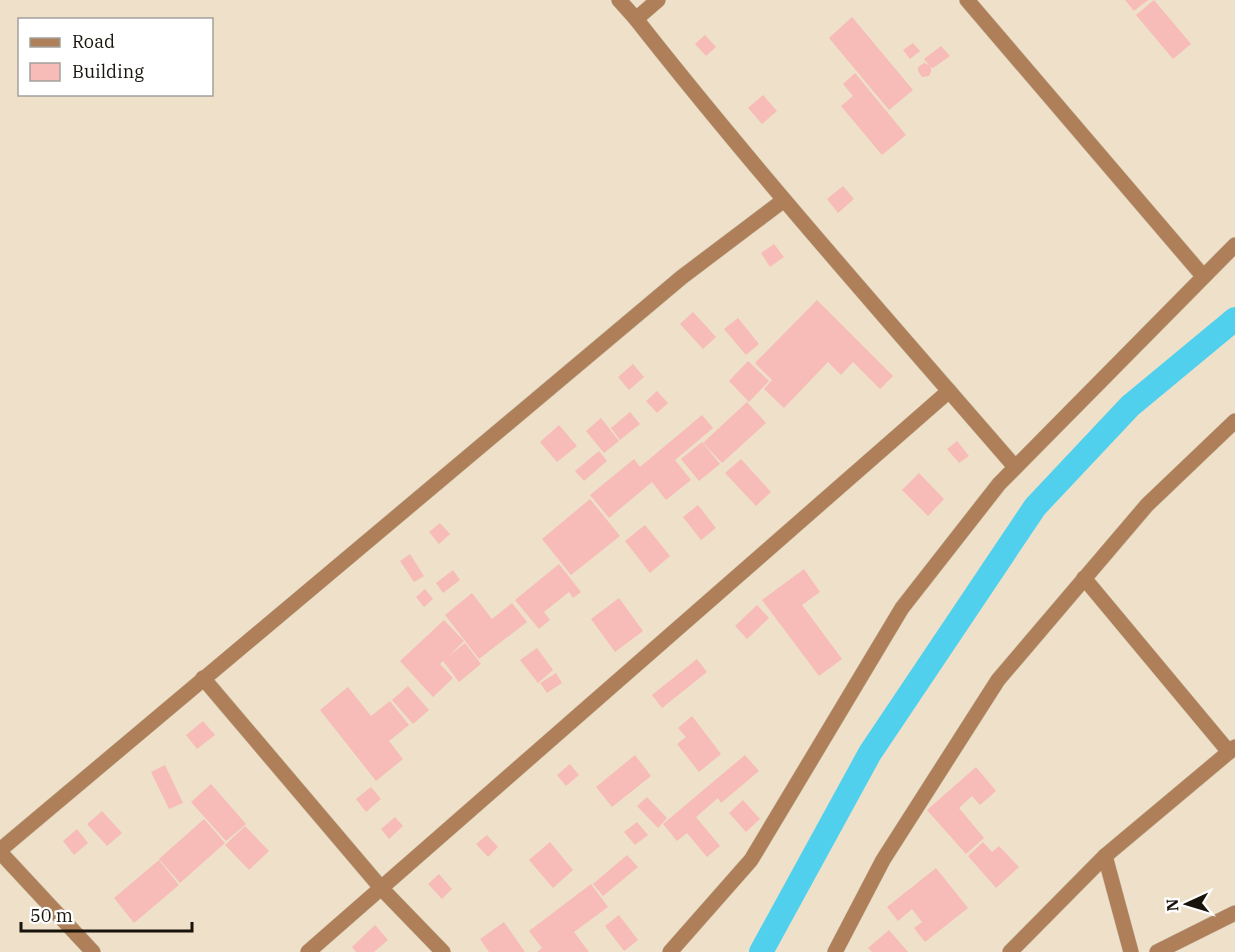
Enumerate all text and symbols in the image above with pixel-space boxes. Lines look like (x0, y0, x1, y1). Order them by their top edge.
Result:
legend (18, 18, 213, 96)
text: Road (72, 30, 115, 53)
text: Building (72, 60, 144, 83)
north arrow (1157, 874, 1217, 934)
scale bar (21, 895, 192, 933)
text: N (1162, 898, 1182, 912)
text: 50 m (30, 904, 73, 927)

